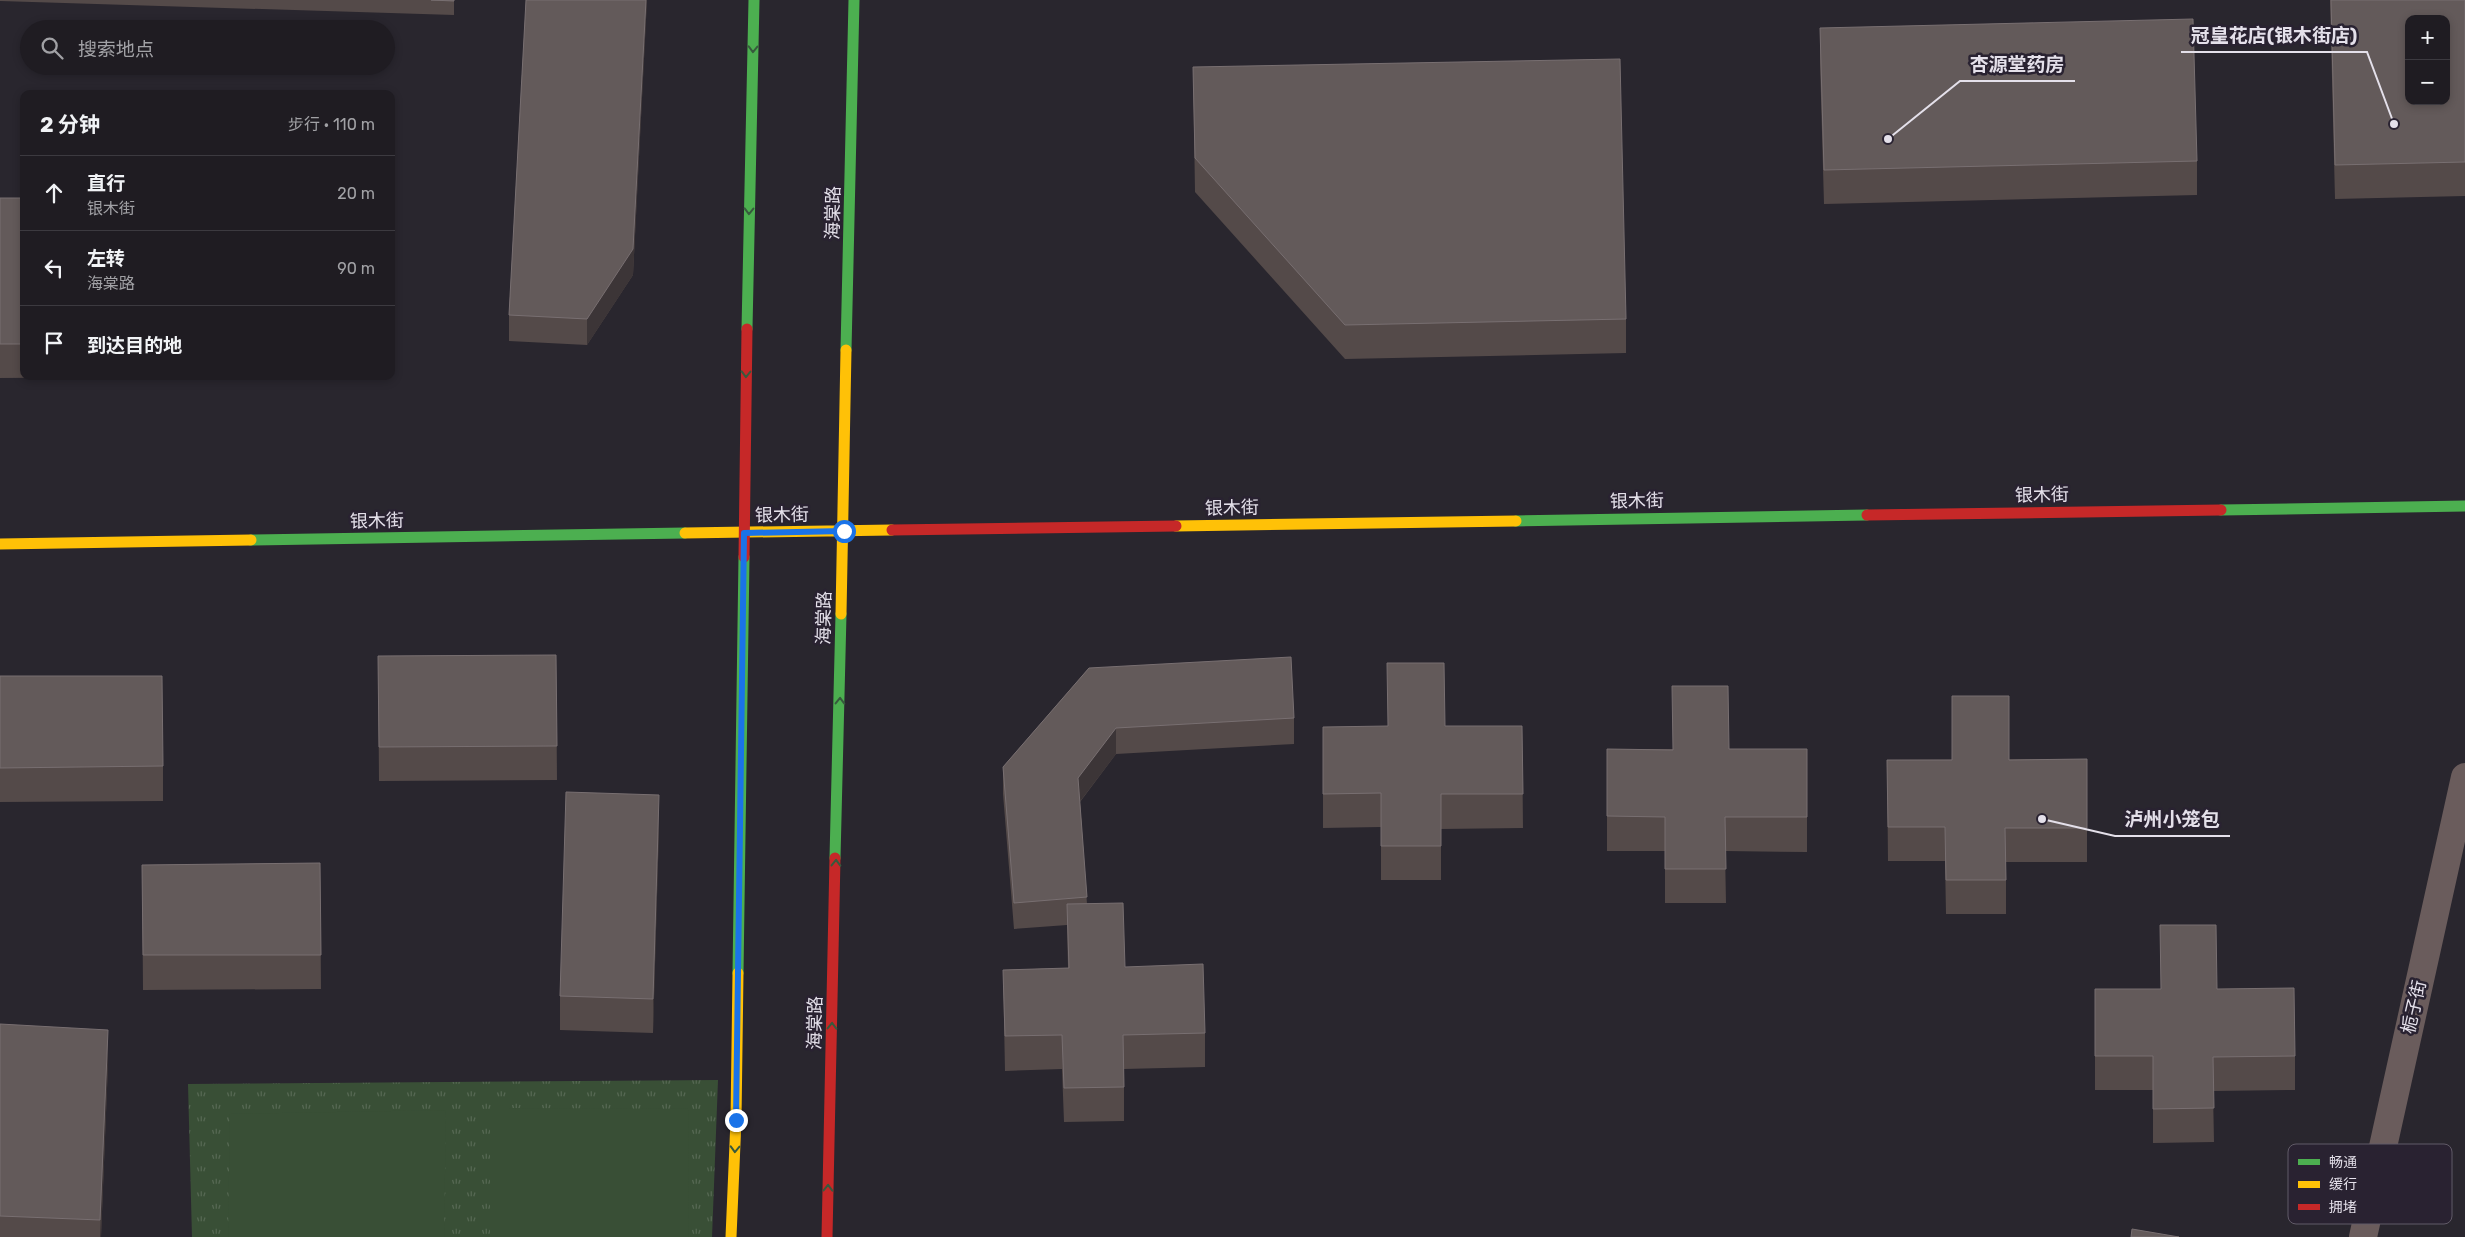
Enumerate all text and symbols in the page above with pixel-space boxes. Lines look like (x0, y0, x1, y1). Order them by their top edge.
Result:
map controls (2405, 15, 2450, 105)
button: + (2405, 15, 2450, 60)
callout: 冠皇花店(银木街店) (2181, 18, 2367, 52)
search box (20, 20, 395, 75)
text: 冠皇花店(银木街店) (2191, 24, 2357, 47)
icon: search (38, 34, 66, 62)
text: 搜索地点 (78, 38, 154, 61)
one-way arrow (748, 45, 759, 53)
callout: 杏源堂药房 (1960, 47, 2075, 81)
text: 杏源堂药房 (1969, 53, 2065, 76)
button: − (2405, 60, 2450, 105)
text: 2 分钟 (40, 112, 100, 137)
text: 步行 · 110 m (288, 115, 375, 134)
text: 直行 (87, 172, 125, 195)
icon: ahead (40, 179, 68, 207)
text: 20 m (337, 184, 375, 203)
street label: 海棠路 (822, 186, 844, 240)
text: 银木街 (87, 199, 135, 218)
one-way arrow (744, 207, 755, 215)
text: 左转 (87, 247, 125, 270)
icon: left (40, 254, 68, 282)
text: 90 m (337, 259, 375, 278)
text: 海棠路 (87, 274, 135, 293)
icon: arrive (40, 329, 68, 357)
text: 到达目的地 (87, 334, 182, 357)
one-way arrow (741, 370, 751, 378)
street label: 银木街 (2015, 484, 2069, 506)
street label: 银木街 (1610, 490, 1664, 512)
street label: 银木街 (1205, 497, 1259, 519)
street label: 银木街 (755, 504, 809, 526)
street label: 银木街 (350, 510, 404, 532)
route start (833, 520, 856, 543)
street label: 海棠路 (813, 591, 835, 645)
one-way arrow (835, 697, 845, 704)
callout: 泸州小笼包 (2115, 802, 2230, 836)
text: 泸州小笼包 (2124, 808, 2220, 831)
one-way arrow (831, 859, 841, 867)
street label: 栀子街 (2397, 978, 2431, 1036)
street label: 海棠路 (804, 996, 826, 1050)
one-way arrow (827, 1022, 837, 1030)
route end (725, 1109, 748, 1132)
legend (2288, 1144, 2452, 1224)
one-way arrow (730, 1145, 741, 1153)
text: 畅通 (2329, 1154, 2357, 1171)
text: 缓行 (2329, 1176, 2357, 1193)
one-way arrow (823, 1184, 833, 1192)
text: 拥堵 (2329, 1199, 2357, 1216)

